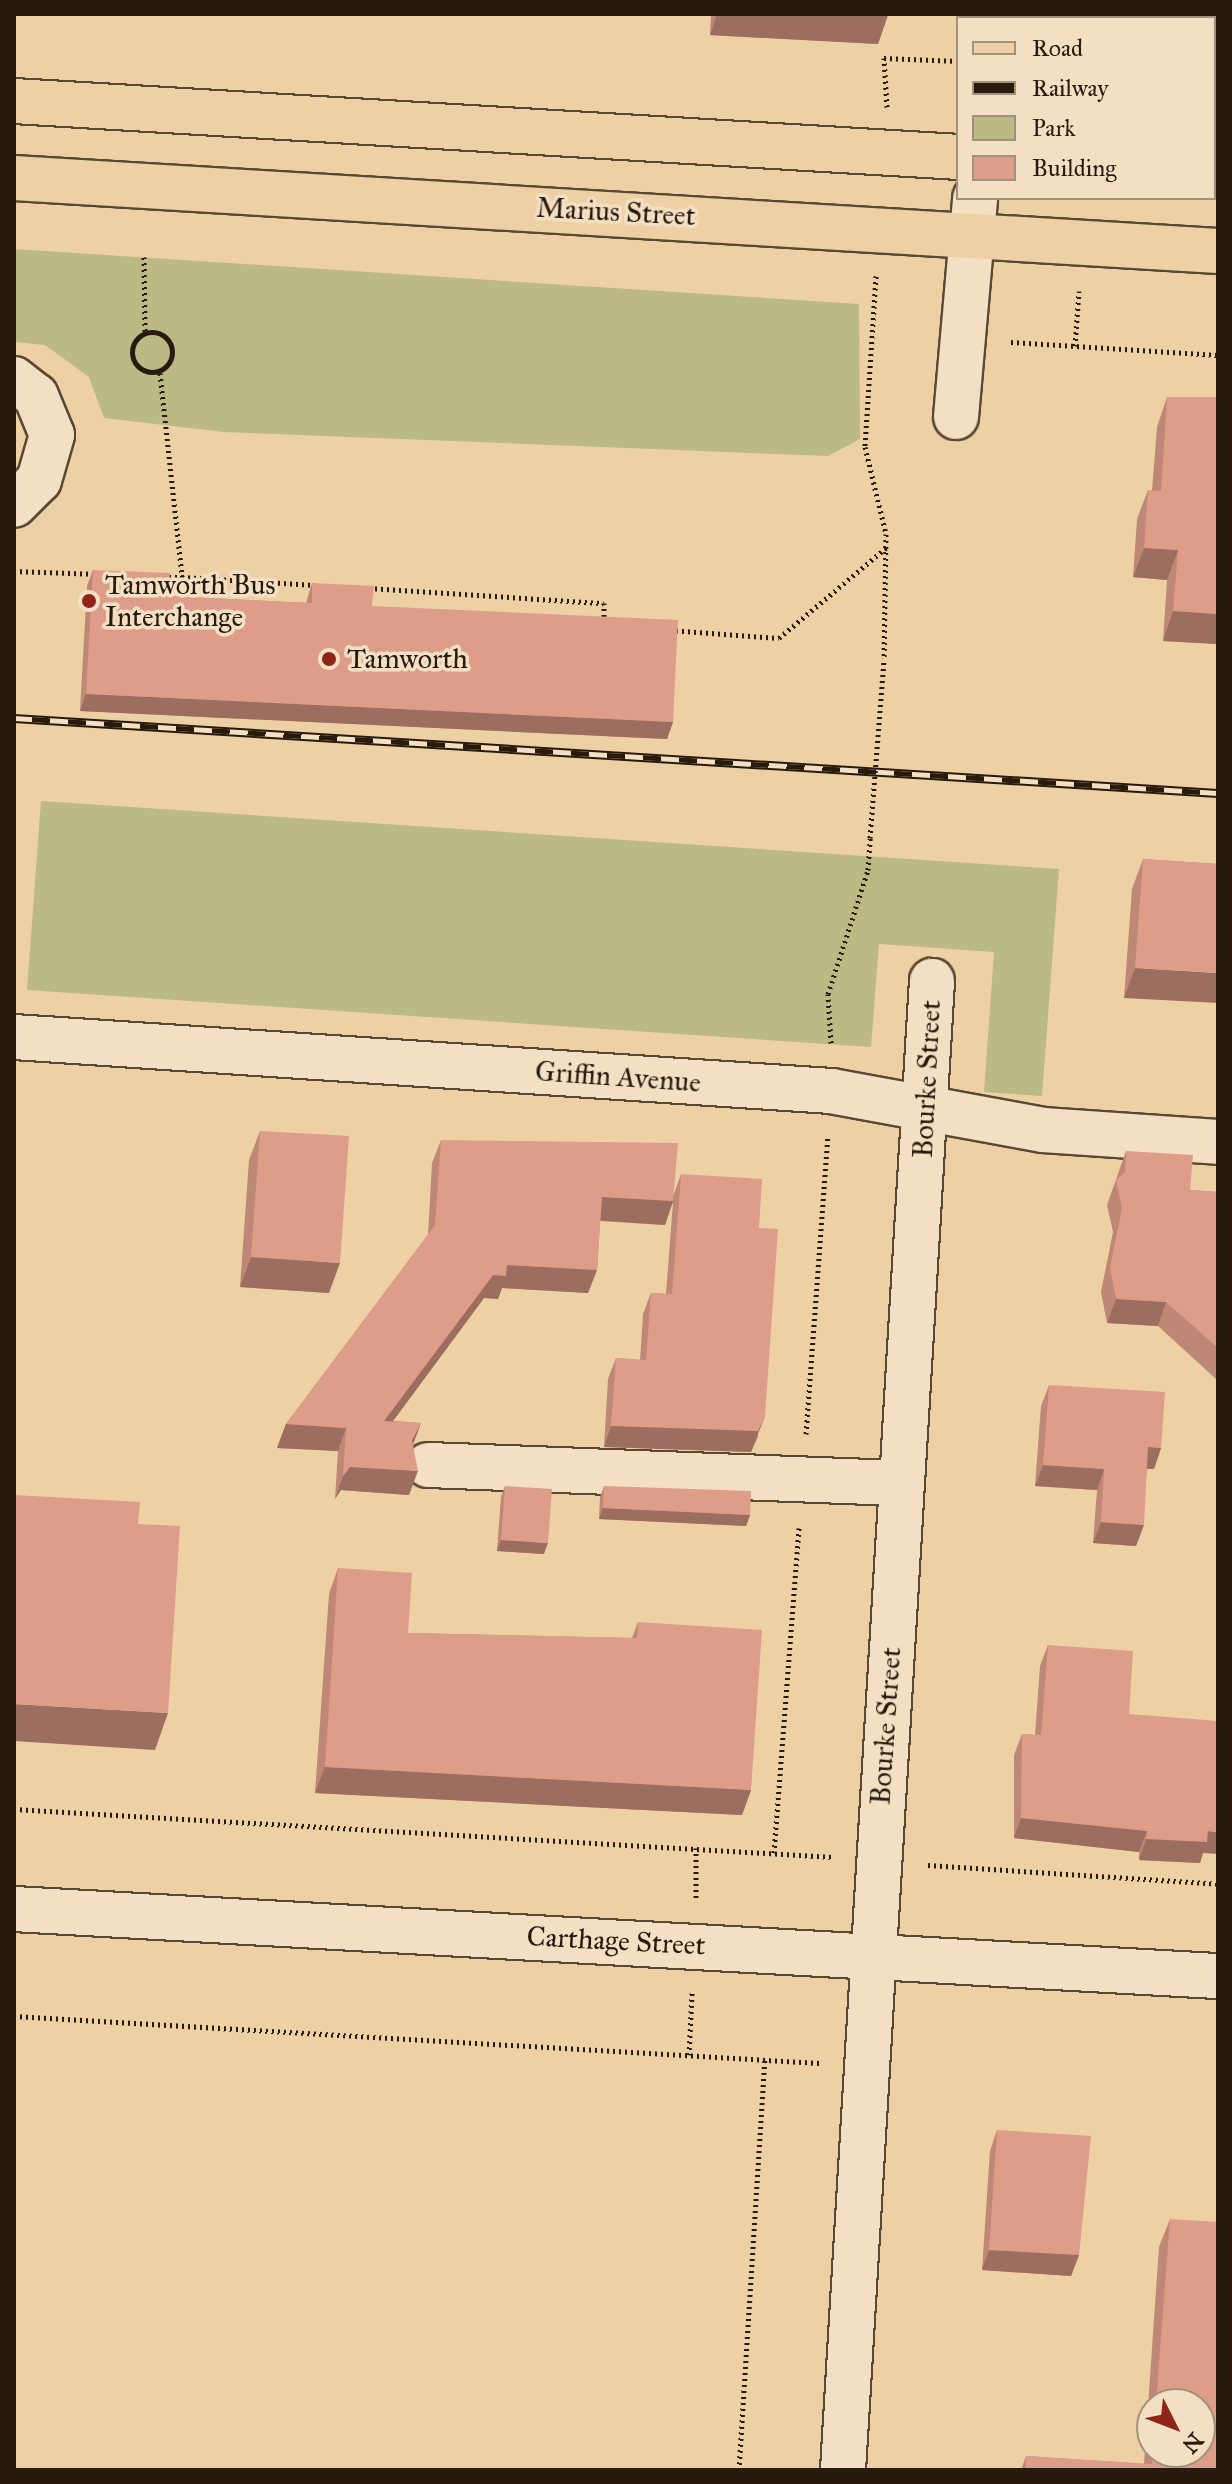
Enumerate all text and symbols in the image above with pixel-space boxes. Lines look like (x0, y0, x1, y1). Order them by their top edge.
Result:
legend (956, 16, 1216, 200)
text: Road (1032, 33, 1083, 63)
text: Railway (1032, 73, 1109, 103)
text: Park (1032, 113, 1075, 143)
text: Building (1032, 153, 1117, 183)
street label: Marius Street (536, 191, 696, 233)
place label: Tamworth Bus Interchange (105, 568, 276, 634)
marker: Tamworth Bus Interchange (80, 592, 98, 610)
place label: Tamworth (347, 642, 468, 676)
marker: Tamworth (318, 648, 340, 670)
street label: Bourke Street (906, 999, 948, 1159)
street label: Griffin Avenue (534, 1054, 702, 1100)
street label: Bourke Street (864, 1646, 908, 1806)
street label: Carthage Street (526, 1920, 706, 1962)
north arrow (1136, 2388, 1216, 2468)
text: N (1176, 2427, 1209, 2459)

